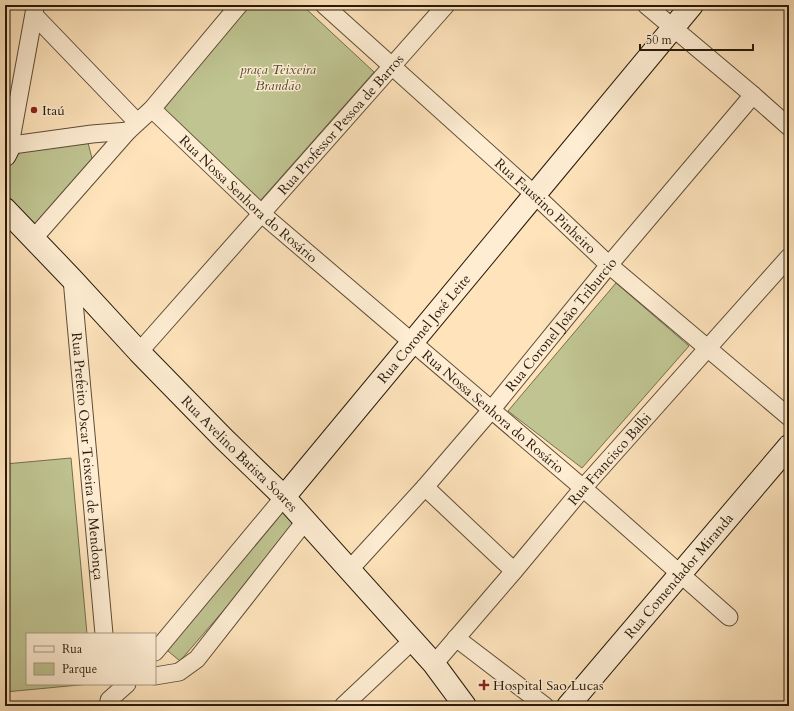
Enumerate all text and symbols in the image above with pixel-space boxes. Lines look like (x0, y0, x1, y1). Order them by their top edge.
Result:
scale bar (640, 26, 753, 52)
text: 50 m (646, 32, 673, 48)
street label: Rua Professor Pessoa de Barros (273, 50, 408, 199)
park label: praça Teixeira Brandão (239, 60, 316, 95)
place label: Itaú (42, 101, 65, 120)
marker: Itaú (29, 105, 39, 115)
street label: Rua Nossa Senhora do Rosário (175, 131, 322, 267)
street label: Rua Faustino Pinheiro (491, 154, 601, 258)
street label: Rua Coronel João Triburcio (501, 253, 621, 395)
street label: Rua Coronel José Leite (373, 270, 475, 387)
street label: Rua Prefeito Oscar Teixeira de Mendonça (67, 332, 109, 581)
street label: Rua Nossa Senhora do Rosário (418, 345, 568, 478)
street label: Rua Avelino Batista Soares (177, 391, 302, 516)
street label: Rua Francisco Balbi (563, 408, 656, 509)
street label: Rua Comendador Miranda (620, 509, 737, 642)
legend (26, 633, 156, 685)
text: Rua (62, 641, 83, 657)
text: Parque (62, 661, 97, 677)
place label: Hospital Sao Lucas (493, 676, 604, 695)
marker: Hospital Sao Lucas (478, 679, 490, 691)

